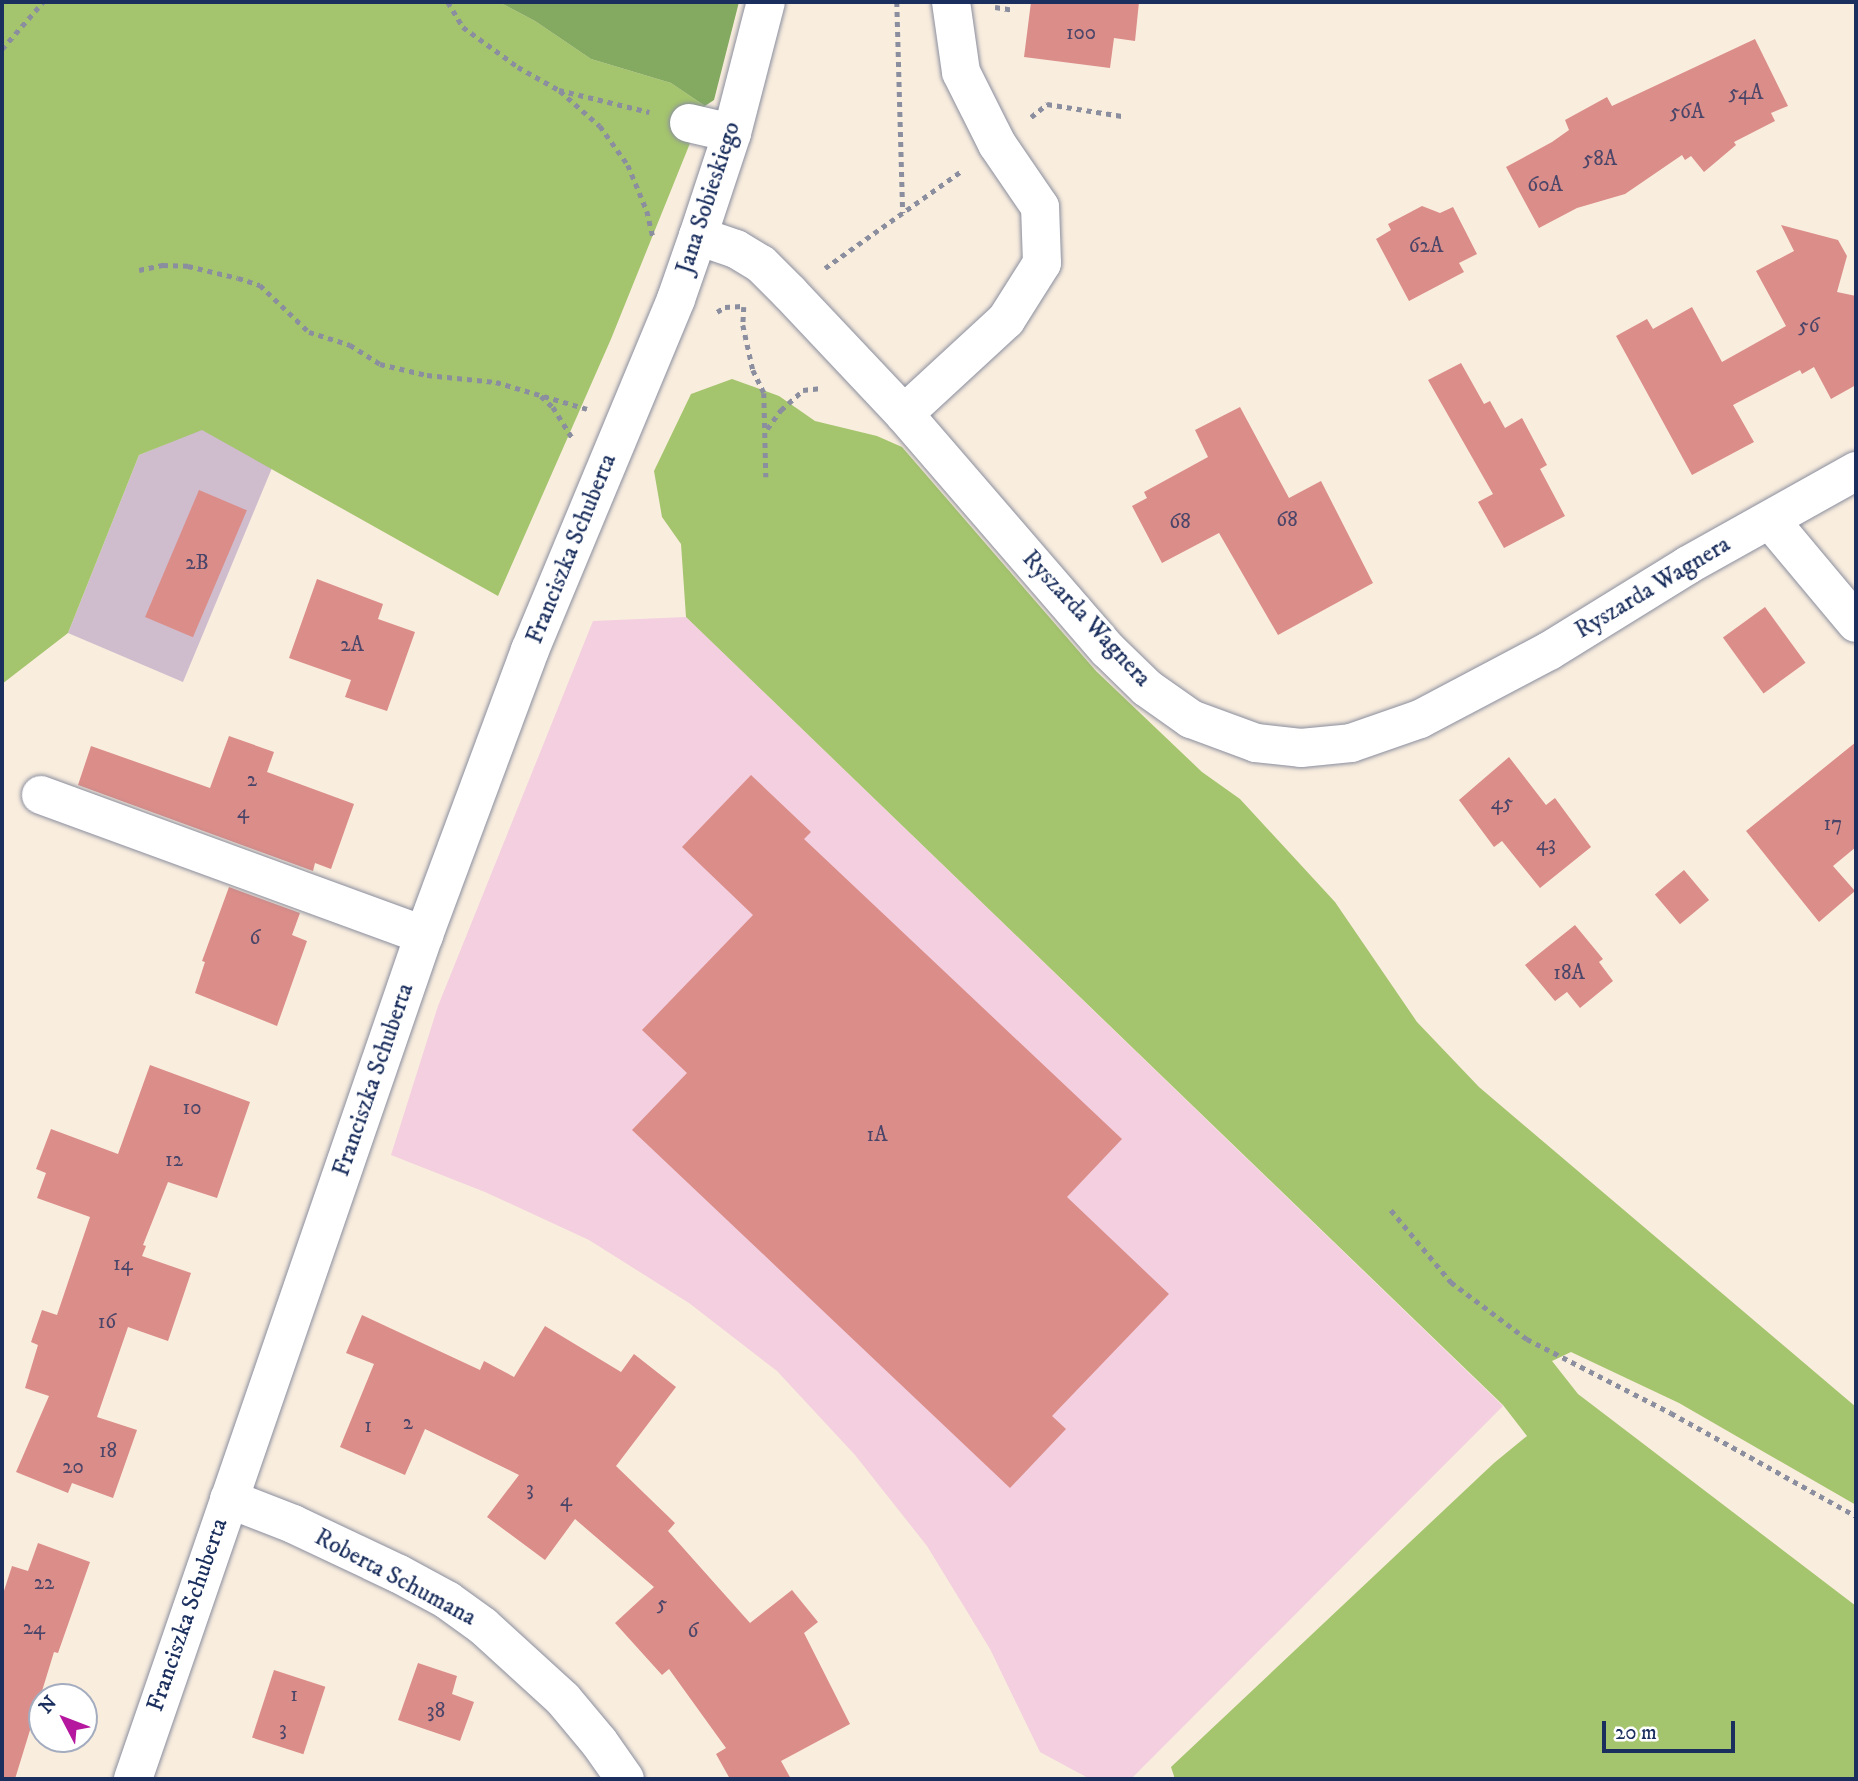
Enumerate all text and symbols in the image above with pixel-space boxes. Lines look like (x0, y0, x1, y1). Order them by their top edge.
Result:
house number: 100 (1066, 20, 1096, 46)
house number: 54A (1729, 80, 1763, 106)
house number: 56A (1670, 99, 1704, 125)
street label: Jana Sobieskiego (671, 118, 747, 278)
house number: 58A (1583, 146, 1617, 172)
house number: 60A (1527, 172, 1563, 198)
house number: 62A (1409, 233, 1443, 259)
house number: 56 (1798, 313, 1820, 339)
street label: Franciszka Schuberta (521, 450, 623, 648)
house number: 68 (1276, 507, 1298, 533)
house number: 68 (1169, 509, 1191, 535)
street label: Ryszarda Wagnera (1570, 530, 1736, 646)
street label: Ryszarda Wagnera (1016, 545, 1156, 693)
house number: 2B (185, 550, 209, 576)
house number: 2A (340, 632, 364, 658)
house number: 2 (247, 767, 257, 793)
house number: 45 (1491, 790, 1513, 816)
house number: 4 (237, 799, 249, 825)
house number: 17 (1824, 811, 1842, 837)
house number: 43 (1536, 831, 1556, 857)
house number: 6 (250, 925, 260, 951)
house number: 18A (1553, 960, 1585, 986)
street label: Franciszka Schuberta (327, 980, 421, 1180)
house number: 10 (183, 1095, 201, 1121)
house number: 1A (866, 1122, 888, 1148)
house number: 12 (165, 1147, 183, 1173)
house number: 14 (113, 1251, 133, 1277)
house number: 16 (98, 1309, 116, 1335)
house number: 2 (403, 1410, 413, 1436)
house number: 1 (364, 1413, 372, 1439)
house number: 18 (99, 1438, 117, 1464)
house number: 20 (62, 1454, 84, 1480)
house number: 3 (526, 1476, 534, 1502)
house number: 4 (560, 1487, 572, 1513)
street label: Franciszka Schuberta (141, 1515, 235, 1715)
street label: Roberta Schumana (309, 1523, 481, 1633)
house number: 22 (34, 1570, 54, 1596)
house number: 5 (657, 1591, 667, 1617)
house number: 24 (23, 1615, 45, 1641)
house number: 6 (688, 1618, 698, 1644)
house number: 1 (290, 1682, 298, 1708)
north arrow (28, 1683, 98, 1753)
text: N (35, 1691, 62, 1718)
house number: 38 (427, 1698, 445, 1724)
scale bar (1606, 1708, 1739, 1752)
house number: 3 (279, 1716, 287, 1742)
text: 20 m (1615, 1720, 1657, 1746)

